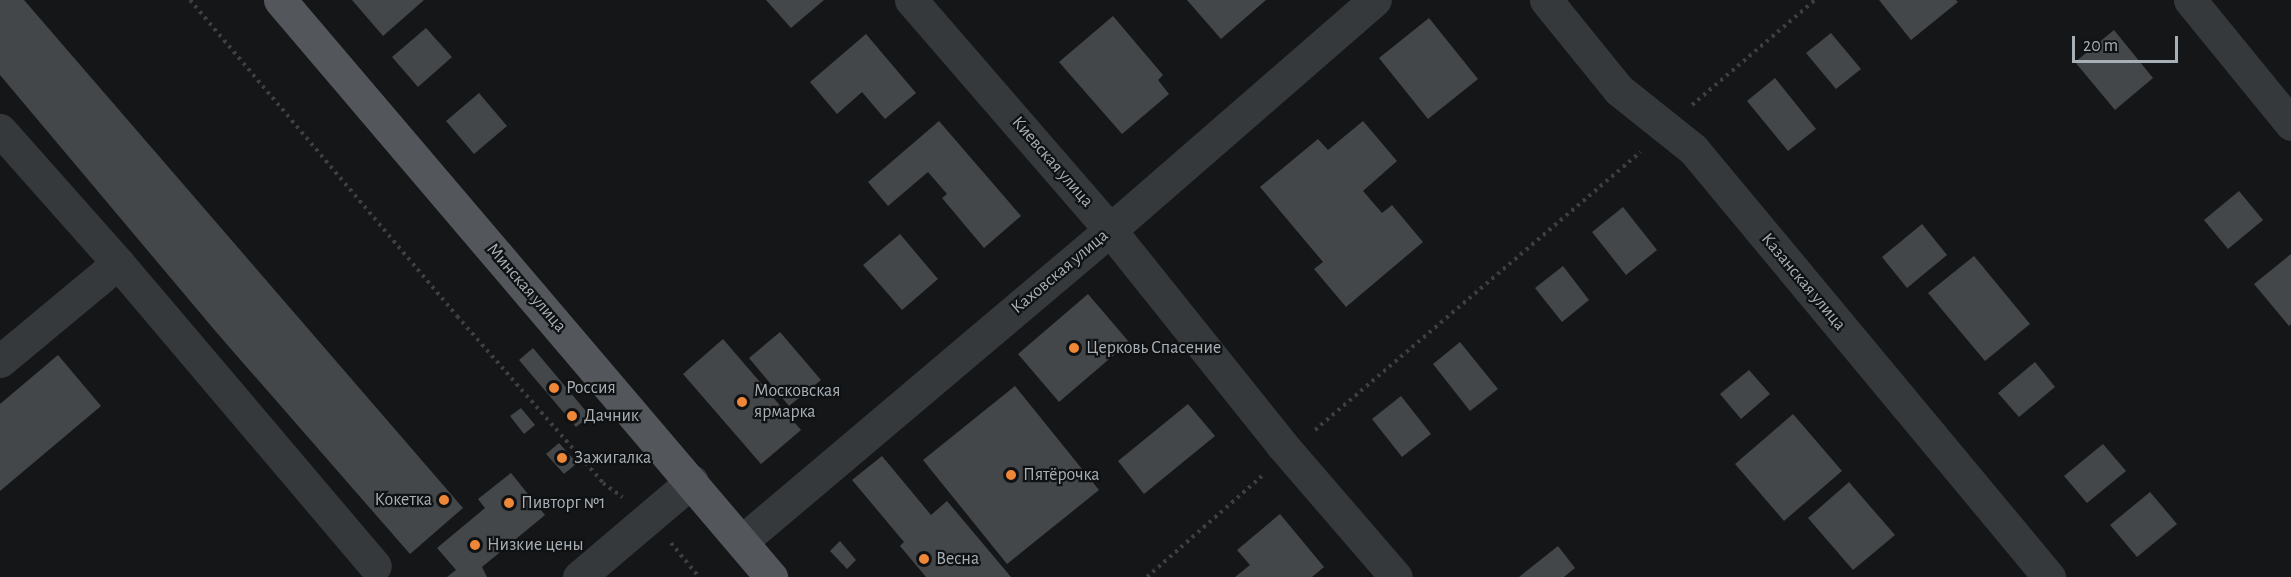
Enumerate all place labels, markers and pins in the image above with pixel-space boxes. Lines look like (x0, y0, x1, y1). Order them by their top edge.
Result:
place label: Церковь Спасение (1086, 337, 1221, 359)
marker: Церковь Спасение (1067, 341, 1081, 355)
place label: Россия (566, 377, 616, 399)
marker: Россия (547, 381, 561, 395)
place label: Московская ярмарка (754, 381, 841, 424)
marker: Московская ярмарка (735, 395, 749, 409)
place label: Дачник (584, 405, 639, 427)
marker: Дачник (565, 409, 579, 423)
place label: Зажигалка (574, 447, 651, 469)
marker: Зажигалка (555, 451, 569, 465)
place label: Пятёрочка (1023, 464, 1100, 486)
marker: Пятёрочка (1004, 468, 1018, 482)
place label: Кокетка (375, 489, 432, 511)
place label: Пивторг №1 (521, 492, 606, 514)
marker: Кокетка (437, 493, 451, 507)
marker: Пивторг №1 (502, 496, 516, 510)
place label: Низкие цены (487, 534, 584, 556)
marker: Низкие цены (468, 538, 482, 552)
place label: Весна (936, 548, 979, 570)
marker: Весна (917, 552, 931, 566)

